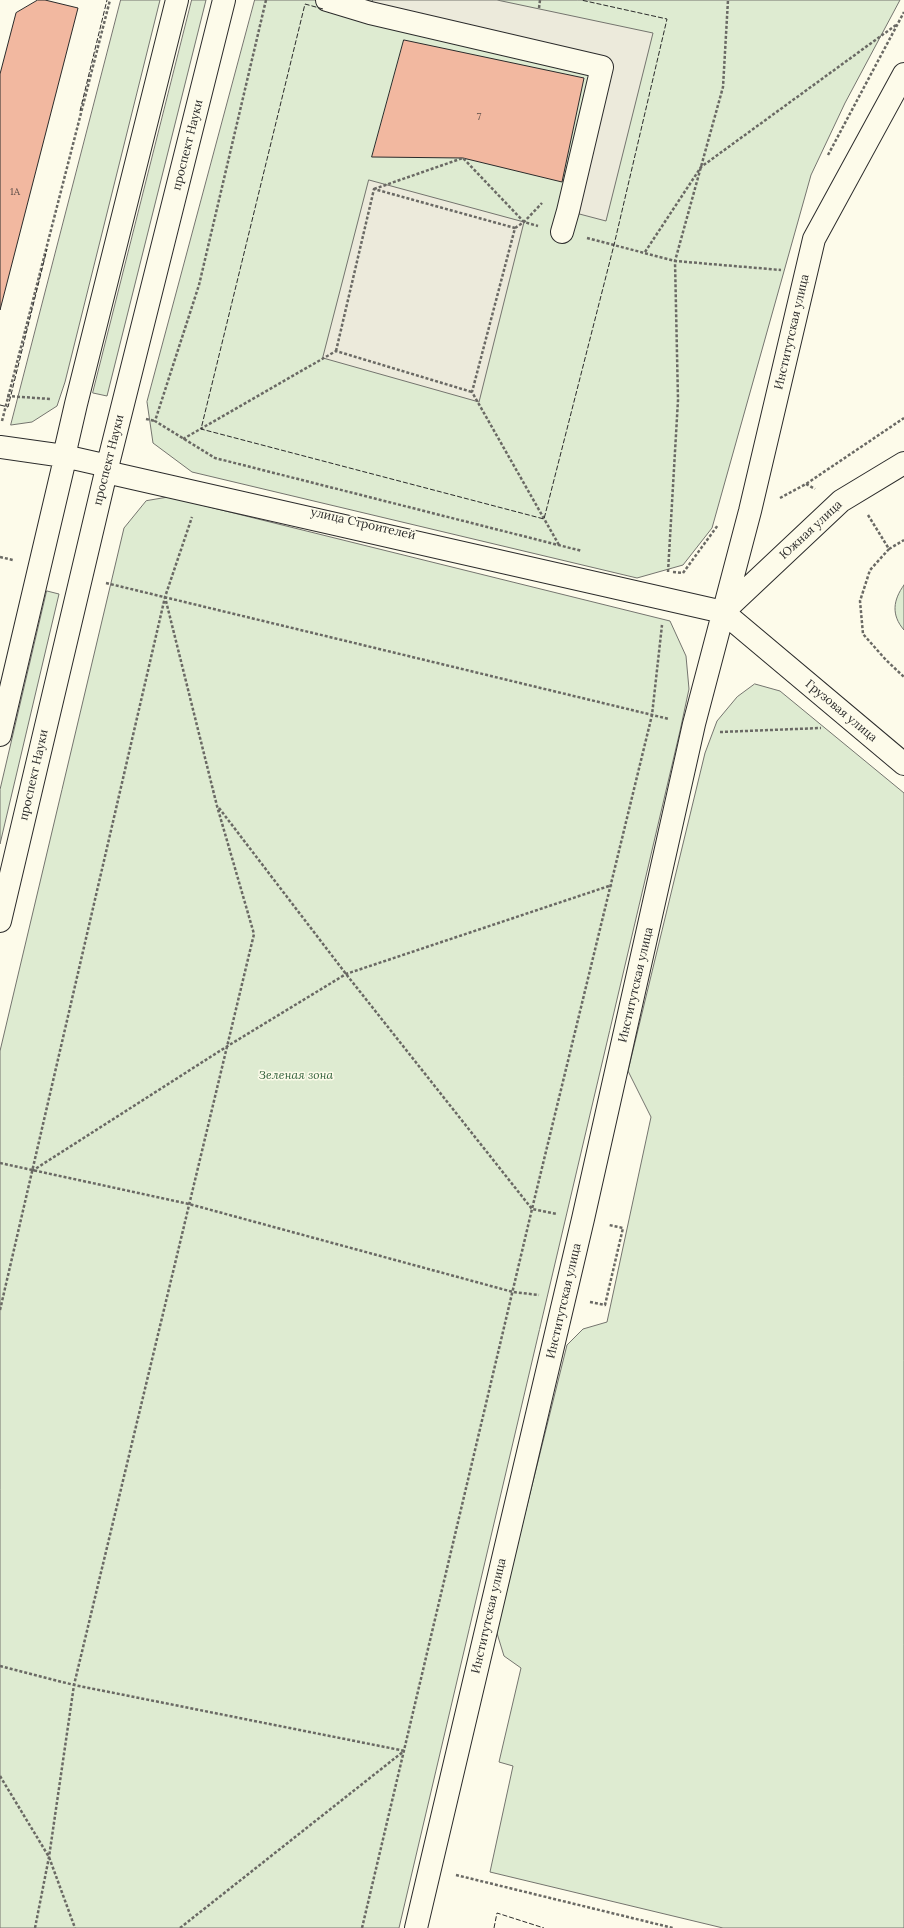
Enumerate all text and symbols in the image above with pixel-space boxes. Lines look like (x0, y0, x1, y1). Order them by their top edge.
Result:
street label: проспект Науки (170, 98, 206, 192)
house number: 7 (477, 111, 481, 123)
house number: 1А (10, 186, 20, 198)
street label: Институтская улица (772, 273, 812, 391)
street label: проспект Науки (91, 413, 127, 507)
street label: Южная улица (777, 497, 845, 563)
street label: улица Строителей (309, 505, 417, 543)
street label: Грузовая улица (802, 677, 880, 745)
street label: проспект Науки (17, 728, 51, 822)
street label: Институтская улица (616, 926, 656, 1044)
park label: Зеленая зона (259, 1069, 333, 1083)
street label: Институтская улица (544, 1242, 584, 1360)
street label: Институтская улица (469, 1557, 509, 1675)

